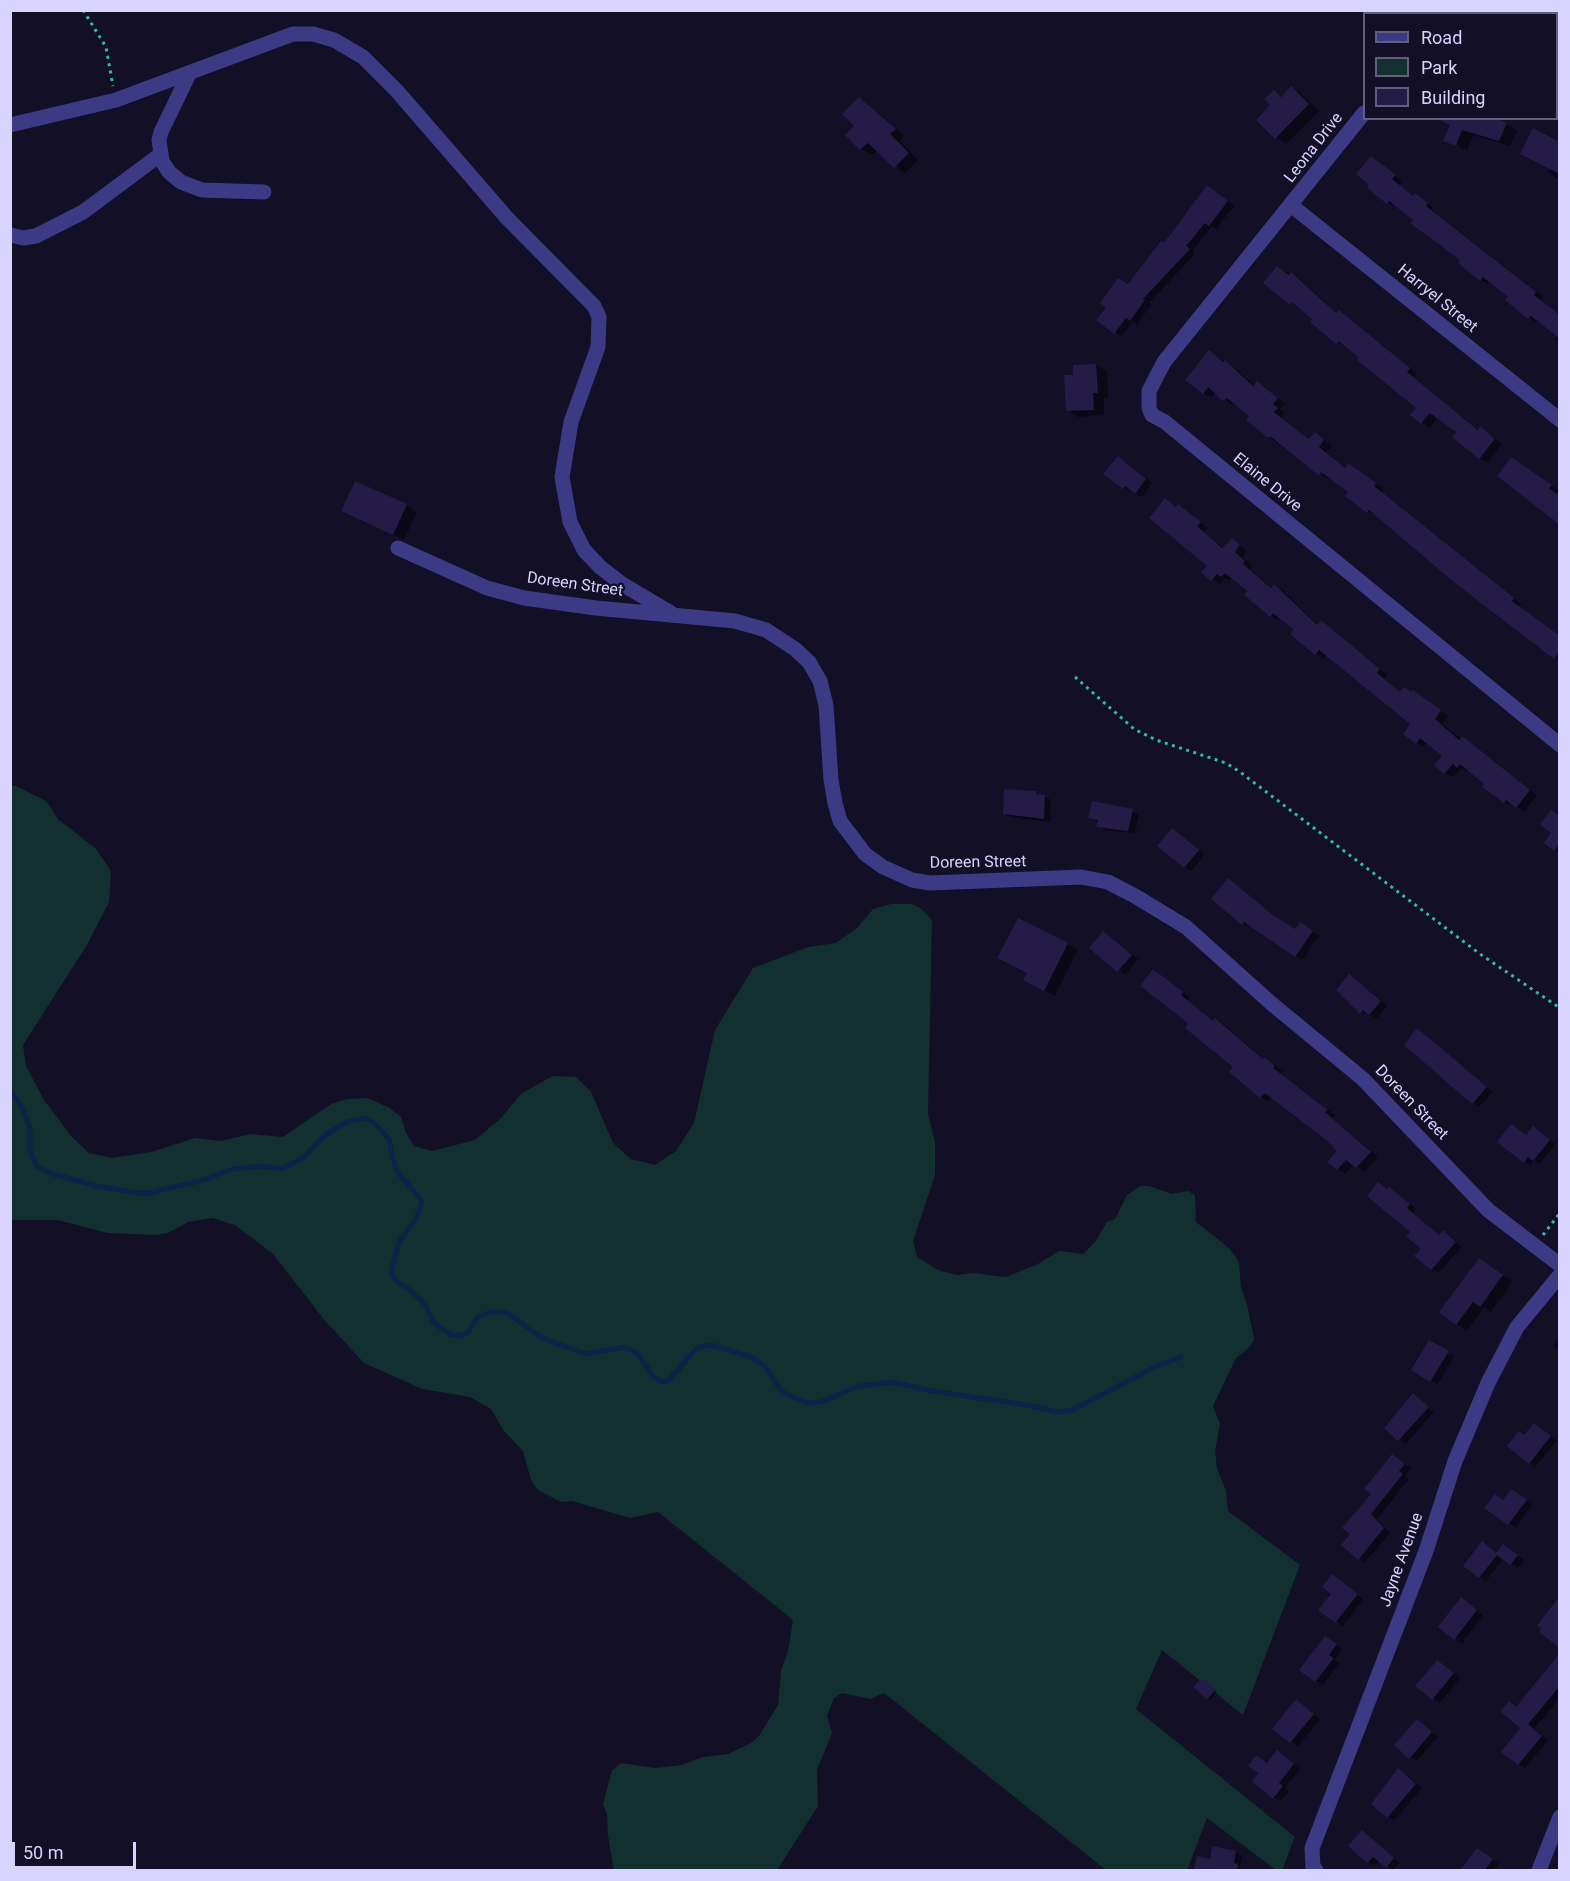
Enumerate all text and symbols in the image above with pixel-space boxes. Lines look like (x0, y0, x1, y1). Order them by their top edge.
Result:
legend (1363, 12, 1558, 120)
text: Road (1421, 27, 1462, 48)
text: Park (1421, 57, 1457, 78)
text: Building (1421, 87, 1485, 108)
street label: Leona Drive (1281, 109, 1347, 187)
street label: Harryel Street (1393, 261, 1481, 337)
street label: Elaine Drive (1229, 449, 1305, 517)
street label: Doreen Street (526, 569, 624, 601)
street label: Doreen Street (929, 853, 1027, 873)
street label: Doreen Street (1370, 1061, 1452, 1145)
street label: Jayne Avenue (1376, 1510, 1428, 1610)
scale bar (15, 1830, 140, 1868)
text: 50 m (23, 1842, 63, 1863)

